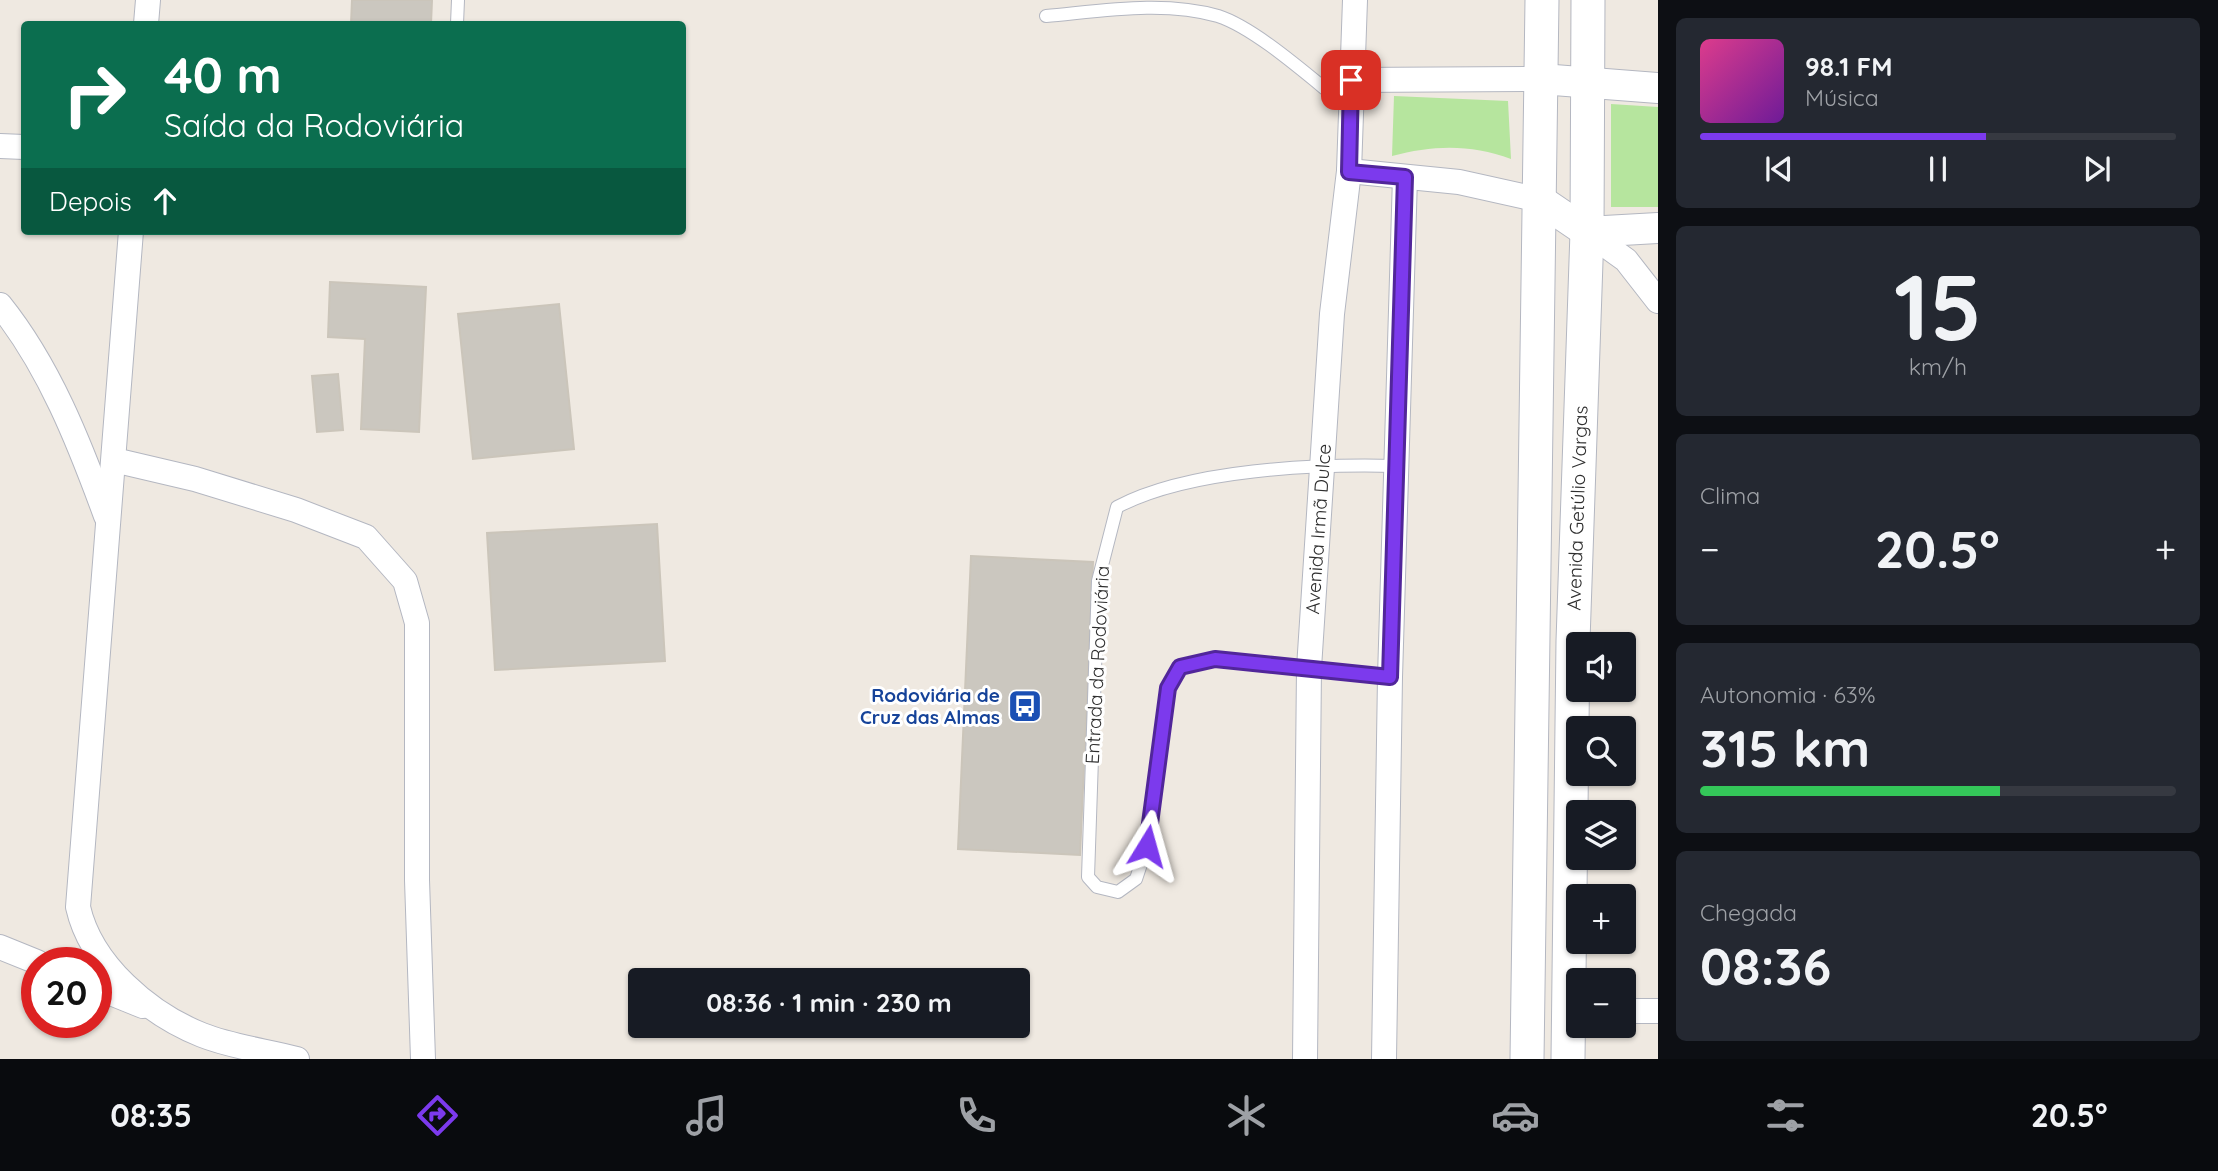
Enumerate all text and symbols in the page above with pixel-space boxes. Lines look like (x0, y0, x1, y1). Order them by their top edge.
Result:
text: 40 m (164, 44, 282, 105)
icon: right (49, 49, 140, 140)
pin (1321, 50, 1381, 110)
text: 98.1 FM (1805, 50, 1893, 83)
icon: arrive (1332, 61, 1370, 99)
text: Música (1805, 83, 1879, 112)
text: Saída da Rodoviária (164, 105, 464, 145)
icon: previous (1760, 150, 1798, 188)
icon: pause (1919, 150, 1957, 188)
icon: next (2078, 150, 2116, 188)
icon: ahead (146, 182, 184, 220)
text: Depois (49, 185, 132, 218)
text: 15 (1894, 249, 1982, 363)
text: km/h (1909, 352, 1967, 381)
street label: Avenida Getúlio Vargas (1561, 405, 1593, 611)
street label: Avenida Irmã Dulce (1300, 443, 1336, 615)
text: Clima (1700, 481, 1760, 510)
text: 20.5° (1875, 516, 2000, 581)
text: − (1700, 525, 1720, 573)
text: + (2155, 525, 2176, 573)
street label: Entrada da Rodoviária (1080, 565, 1114, 765)
map controls (1566, 632, 1636, 1038)
button: sound (1566, 632, 1636, 702)
text: Autonomia · 63% (1700, 680, 1876, 709)
place label: Rodoviária de Cruz das Almas (860, 683, 1000, 729)
bus stop icon: Rodoviária de Cruz das Almas (1006, 687, 1044, 725)
text: 315 km (1700, 715, 1870, 780)
button: search (1566, 716, 1636, 786)
button: layers (1566, 800, 1636, 870)
position arrow (1110, 809, 1184, 883)
button: + (1566, 884, 1636, 954)
text: Chegada (1700, 898, 1797, 927)
text: 08:36 (1700, 933, 1831, 998)
speed limit sign: 20 (21, 947, 112, 1038)
button: − (1566, 968, 1636, 1038)
text: 08:36 · 1 min · 230 m (706, 986, 952, 1019)
icon: directions (413, 1091, 462, 1140)
icon: music (682, 1091, 731, 1140)
icon: phone (952, 1091, 1001, 1140)
icon: climate (1222, 1091, 1271, 1140)
icon: car (1491, 1091, 1540, 1140)
icon: filters (1761, 1091, 1810, 1140)
text: 08:35 (110, 1095, 192, 1135)
text: 20.5° (2031, 1095, 2108, 1135)

